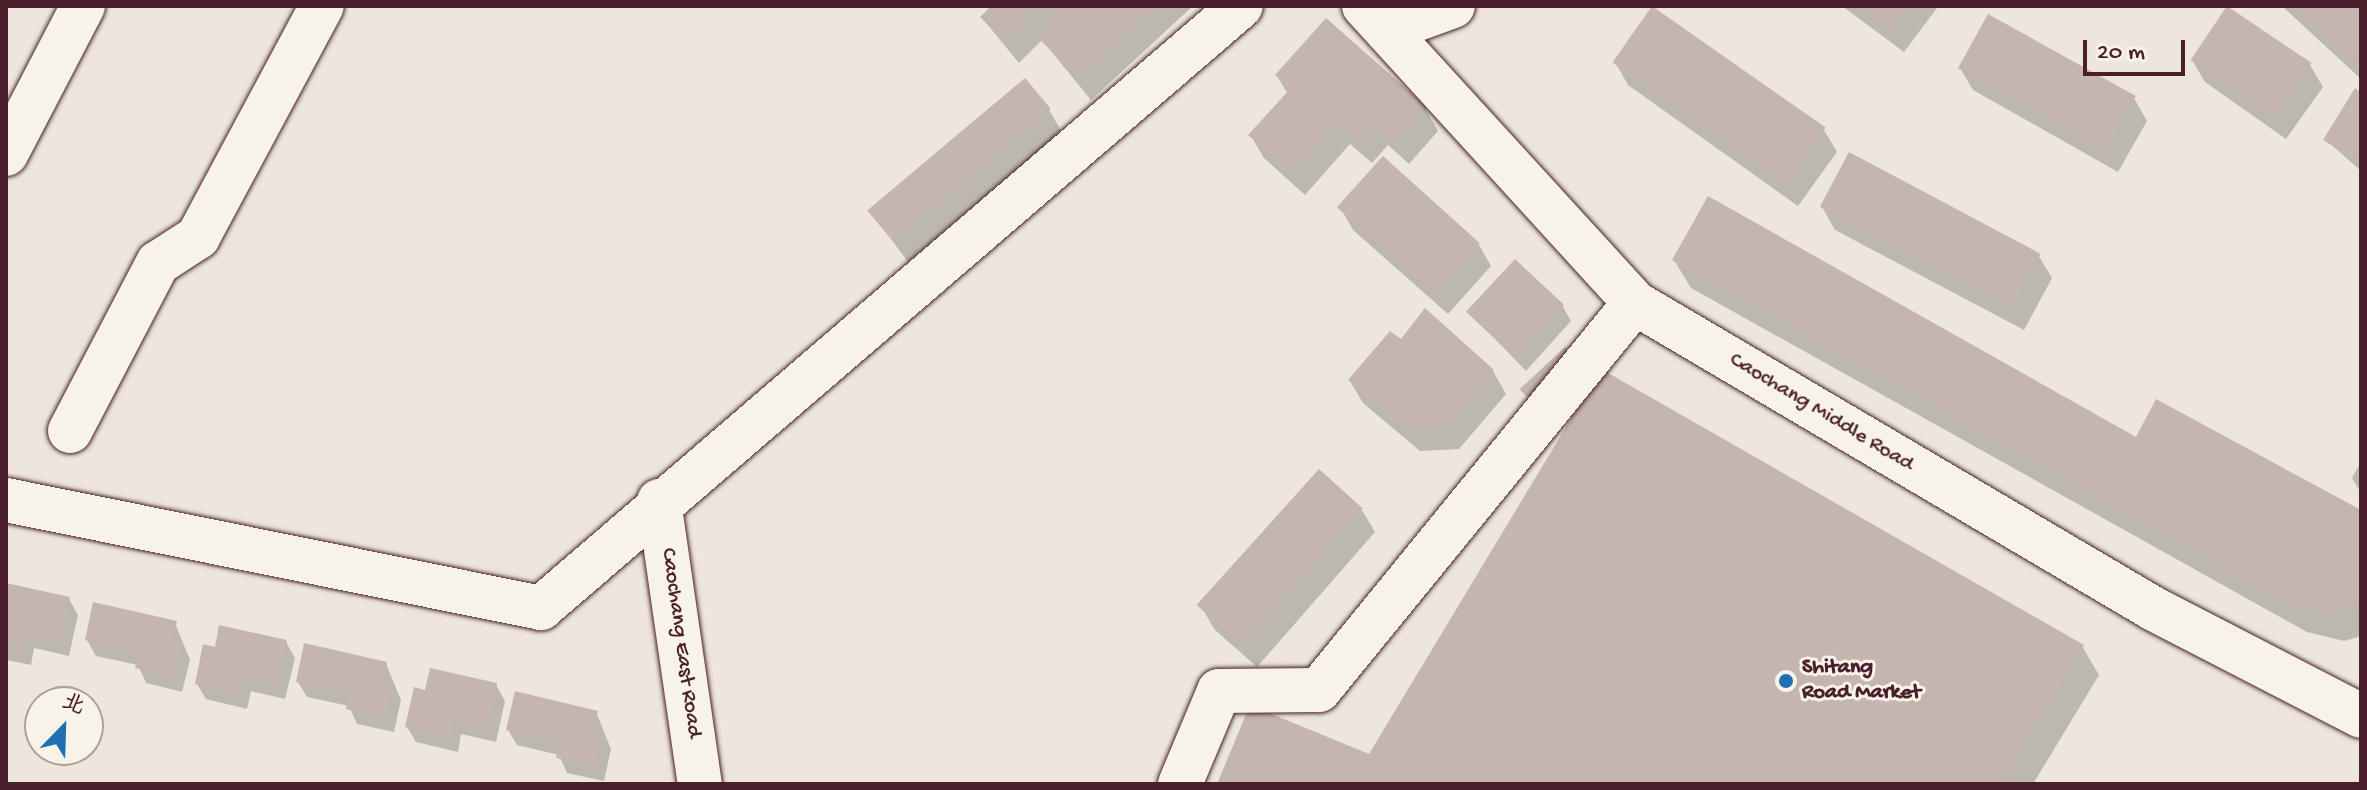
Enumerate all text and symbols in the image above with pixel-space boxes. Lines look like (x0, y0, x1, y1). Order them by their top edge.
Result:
scale bar (2087, 24, 2189, 74)
text: 20 m (2097, 39, 2145, 68)
street label: Caochang Middle Road (1724, 347, 1918, 479)
street label: Caochang East Road (654, 546, 706, 740)
place label: Shitang Road Market (1802, 655, 1921, 706)
marker: Shitang Road Market (1777, 672, 1795, 690)
north arrow (24, 686, 104, 766)
text: 北 (57, 689, 88, 722)

